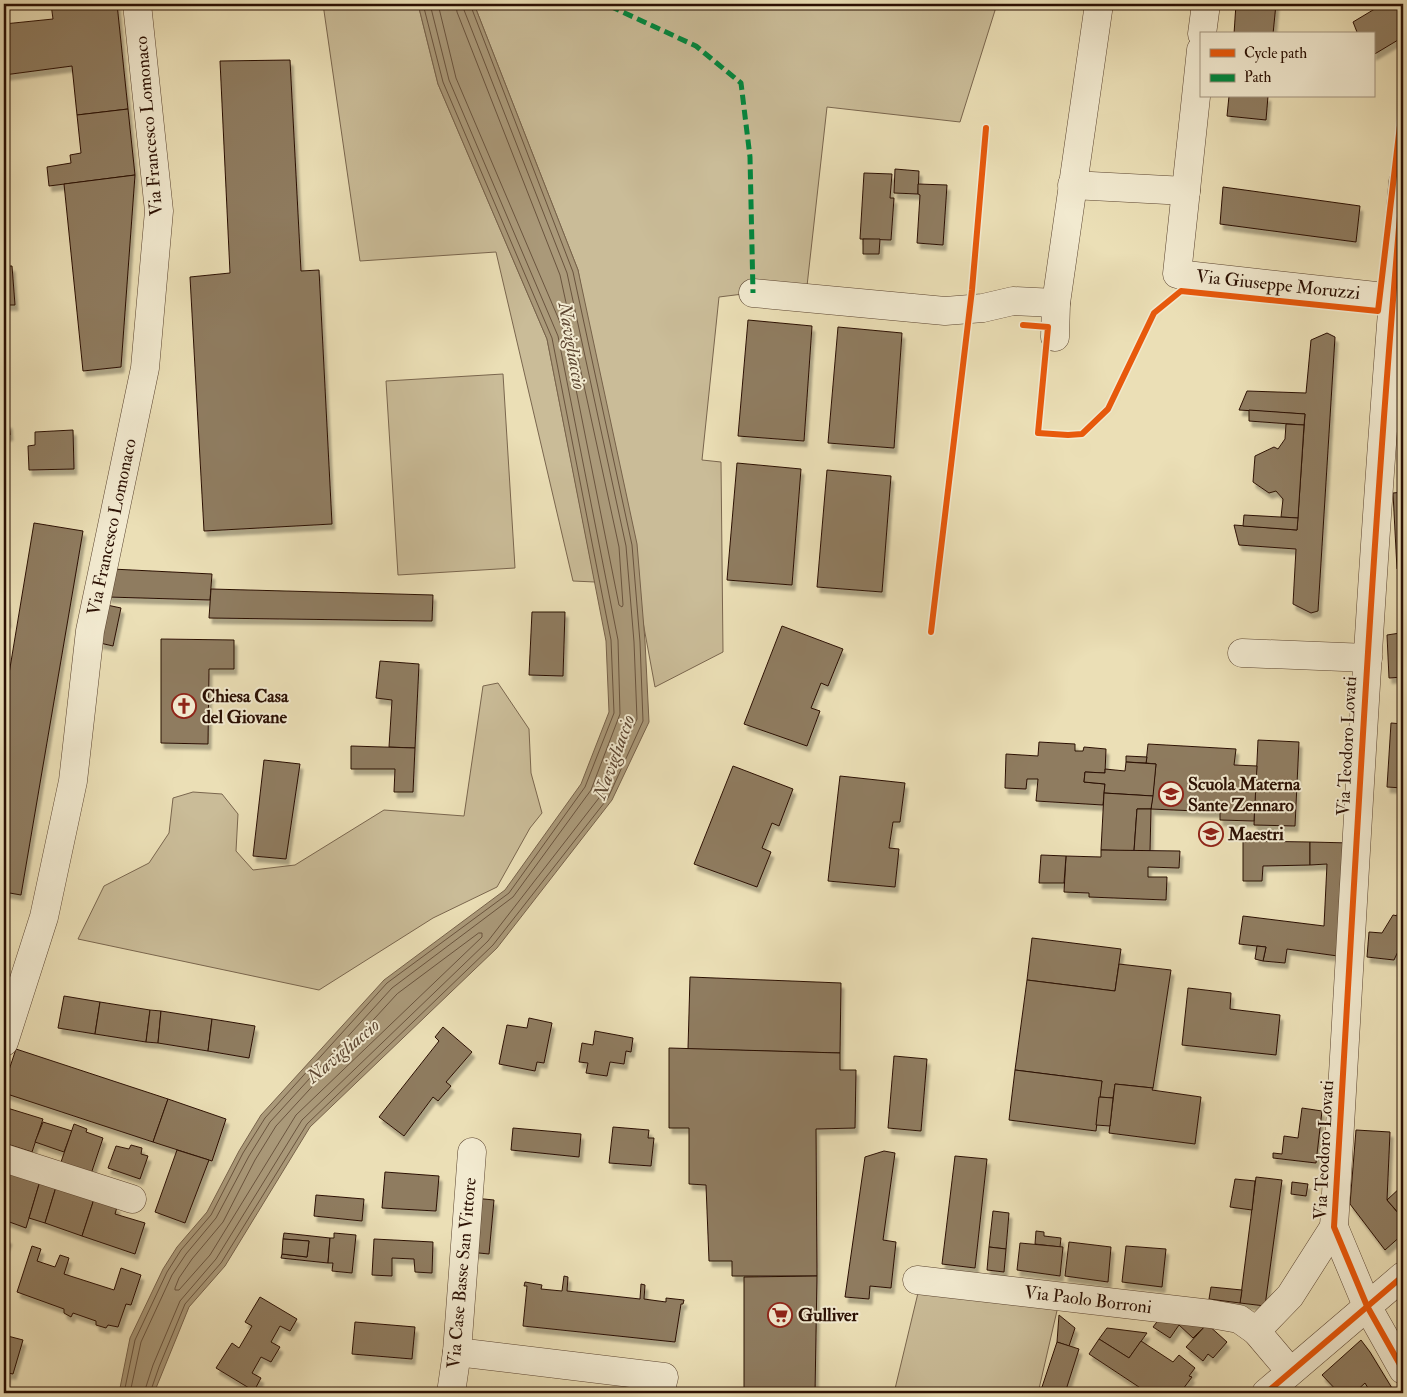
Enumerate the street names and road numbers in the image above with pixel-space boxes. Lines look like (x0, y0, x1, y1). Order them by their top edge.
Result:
street label: Via Francesco Lomonaco (130, 35, 168, 217)
street label: Via Giuseppe Moruzzi (1195, 265, 1361, 305)
street label: Via Francesco Lomonaco (82, 436, 142, 618)
street label: Via Teodoro Lovati (1332, 675, 1362, 816)
street label: Via Teodoro Lovati (1309, 1079, 1339, 1220)
street label: Via Case Basse San Vittore (442, 1176, 482, 1370)
street label: Via Paolo Borroni (1023, 1281, 1153, 1319)

